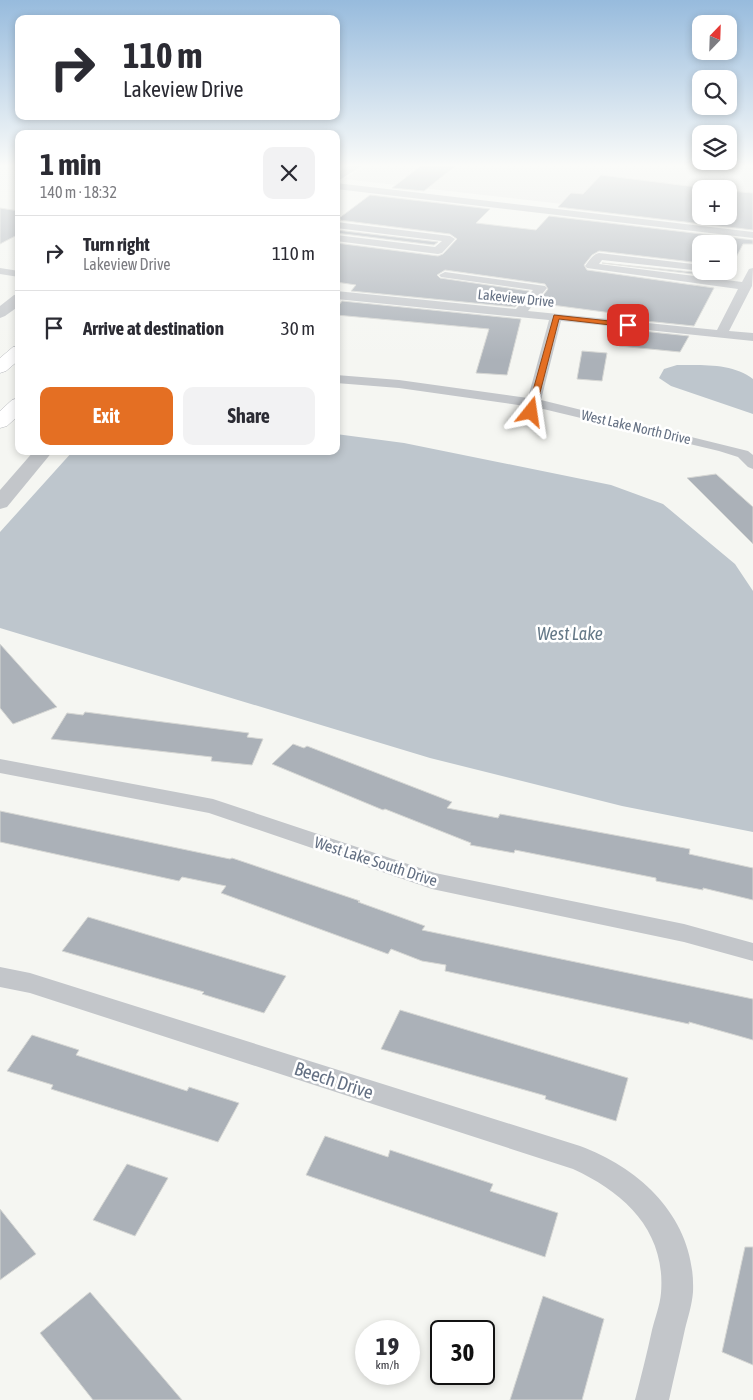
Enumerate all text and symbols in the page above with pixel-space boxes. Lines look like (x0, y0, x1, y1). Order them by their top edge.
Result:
north arrow (692, 15, 738, 60)
map controls (692, 15, 737, 280)
icon: right (40, 35, 105, 100)
text: 110 m (123, 35, 202, 75)
button: search (692, 70, 737, 115)
text: Lakeview Drive (123, 76, 244, 102)
button: layers (692, 125, 737, 170)
text: 1 min (40, 147, 101, 181)
button: close (263, 147, 315, 199)
button: + (692, 180, 737, 225)
text: 140 m · 18:32 (40, 183, 117, 201)
text: Turn right (83, 233, 150, 255)
button: − (692, 235, 737, 280)
icon: right (40, 239, 68, 267)
text: 110 m (272, 242, 315, 264)
text: Lakeview Drive (83, 255, 171, 273)
street label: Lakeview Drive (477, 286, 555, 310)
pin (607, 304, 649, 346)
icon: arrive (614, 311, 642, 339)
icon: arrive (40, 314, 68, 342)
text: Arrive at destination (83, 317, 224, 339)
text: 30 m (281, 317, 315, 339)
position arrow (504, 385, 556, 437)
button: Exit (40, 387, 173, 445)
button: Share (183, 387, 315, 445)
street label: West Lake North Drive (580, 407, 692, 447)
water label: West Lake (537, 623, 603, 644)
street label: West Lake South Drive (312, 833, 440, 889)
street label: Beech Drive (292, 1057, 376, 1103)
speed limit sign: 30 (430, 1320, 495, 1385)
text: 19 (376, 1332, 399, 1360)
text: km/h (376, 1358, 399, 1372)

